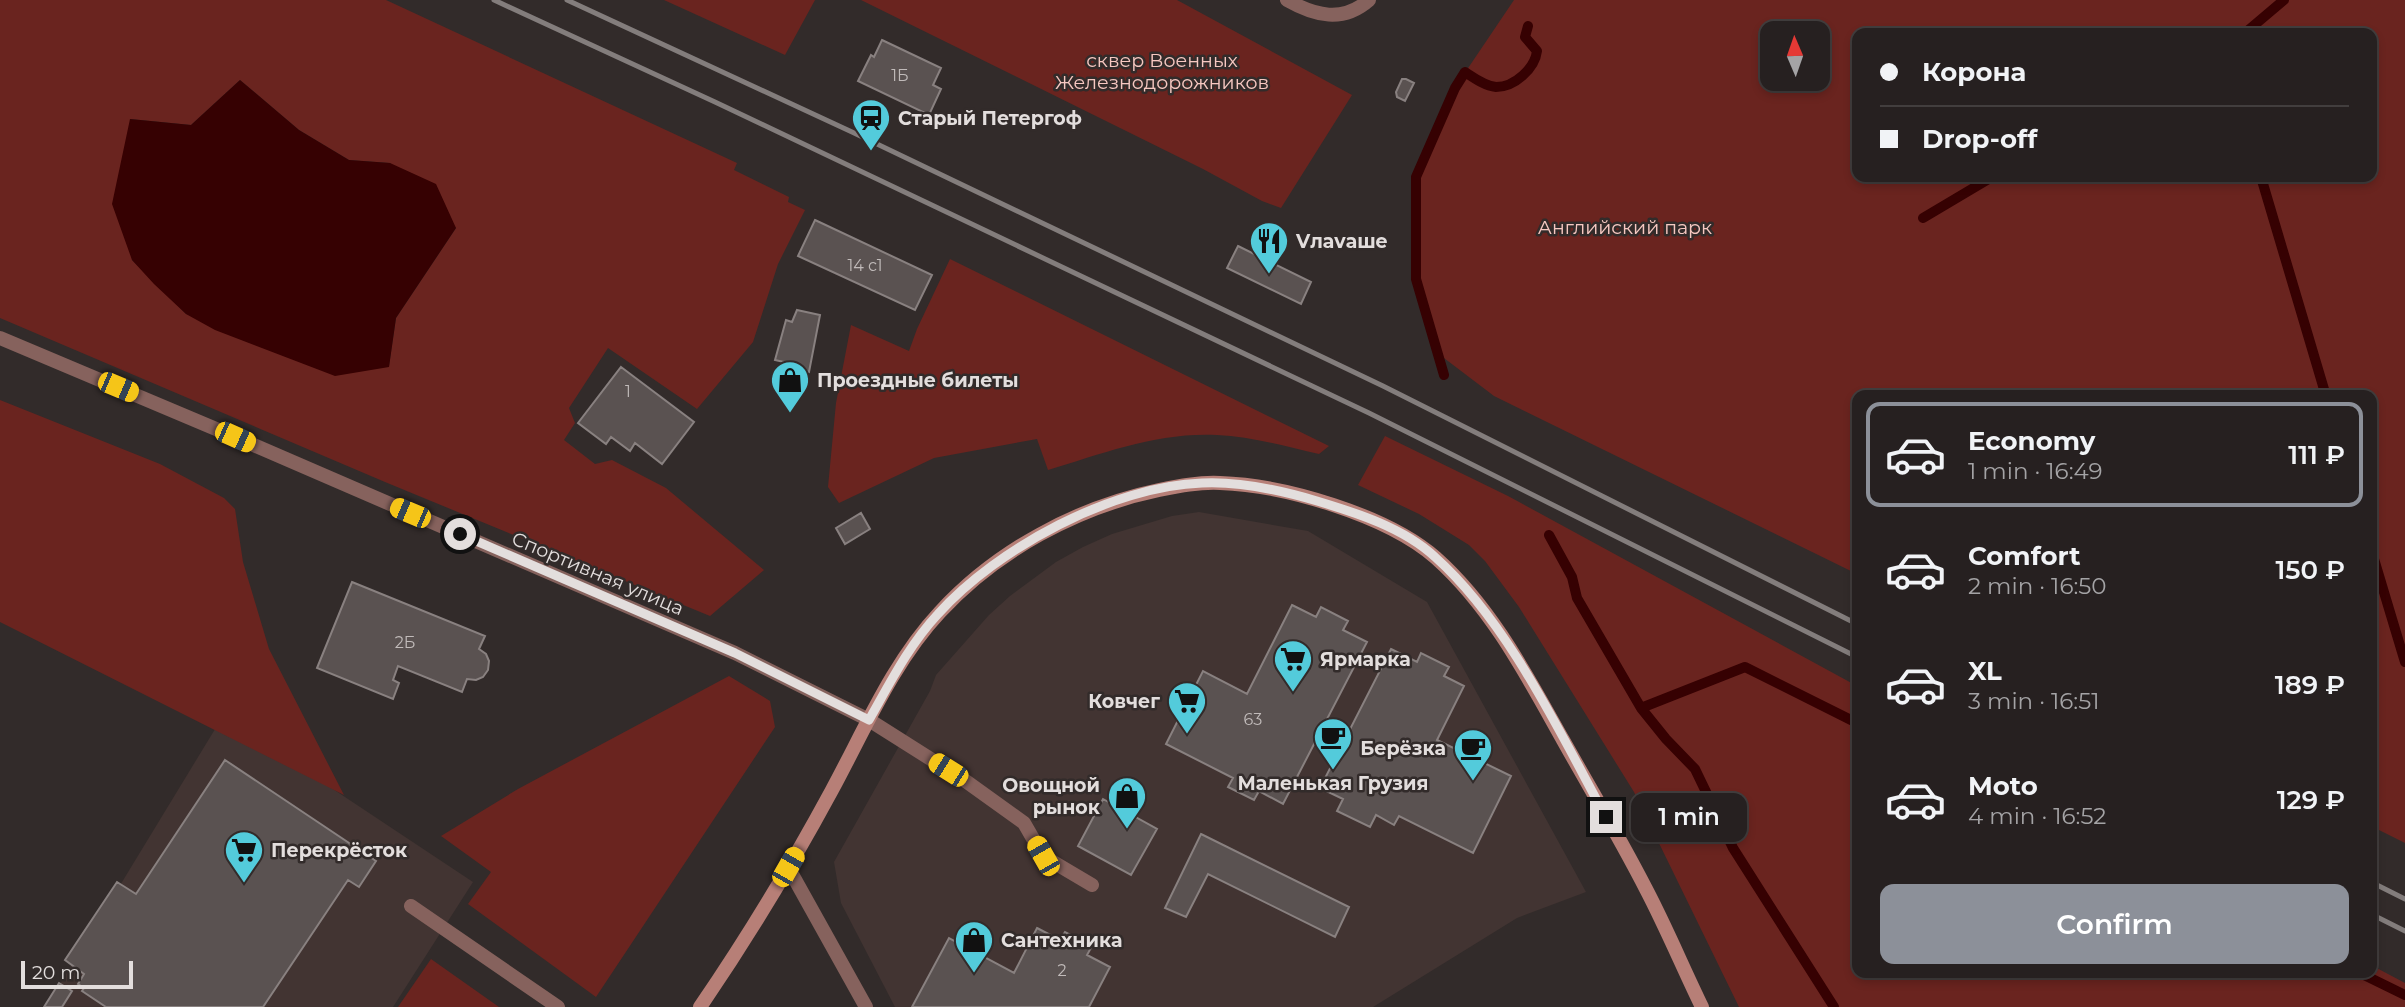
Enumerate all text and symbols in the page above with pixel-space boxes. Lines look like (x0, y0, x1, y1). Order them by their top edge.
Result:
north arrow (1760, 21, 1830, 91)
map controls (1760, 21, 1830, 91)
park label: сквер Военных Железнодорожников (1055, 49, 1269, 94)
text: Корона (1922, 56, 2026, 88)
house number: 1Б (891, 66, 909, 85)
station icon: Старый Петергоф (850, 97, 892, 152)
place label: Старый Петергоф (898, 107, 1082, 130)
text: Drop-off (1922, 123, 2037, 155)
park label: Английский парк (1538, 216, 1712, 239)
restaurant icon: Vлаvаше (1248, 220, 1290, 275)
place label: Vлаvаше (1295, 230, 1388, 253)
house number: 14 с1 (848, 256, 882, 275)
shop icon: Проездные билеты (769, 359, 811, 414)
car (95, 369, 142, 405)
place label: Проездные билеты (817, 369, 1019, 392)
house number: 1 (625, 382, 631, 401)
car (212, 419, 259, 455)
icon: car (1884, 423, 1947, 486)
text: Economy (1968, 425, 2095, 457)
text: 111 ₽ (2288, 439, 2345, 471)
text: 1 min · 16:49 (1968, 457, 2103, 485)
car (387, 495, 434, 531)
route start (444, 518, 476, 550)
street label: Спортивная улица (508, 527, 687, 620)
icon: car (1884, 538, 1947, 601)
text: Comfort (1968, 540, 2080, 572)
text: 150 ₽ (2275, 554, 2345, 586)
text: 2 min · 16:50 (1968, 572, 2107, 600)
house number: 2Б (395, 633, 415, 652)
supermarket icon: Ярмарка (1272, 638, 1314, 693)
place label: Ярмарка (1320, 648, 1411, 671)
icon: car (1884, 653, 1947, 716)
text: XL (1968, 655, 2002, 687)
text: 189 ₽ (2275, 669, 2345, 701)
supermarket icon: Ковчег (1166, 680, 1208, 735)
text: 3 min · 16:51 (1968, 687, 2100, 715)
place label: Ковчег (1088, 690, 1160, 713)
house number: 63 (1244, 710, 1262, 729)
cafe icon: Маленькая Грузия (1312, 716, 1354, 771)
cafe icon: Берёзка (1452, 727, 1494, 782)
place label: Берёзка (1360, 737, 1446, 760)
car (925, 750, 972, 790)
icon: car (1884, 768, 1947, 831)
text: Moto (1968, 770, 2038, 802)
place label: Маленькая Грузия (1238, 772, 1428, 795)
place label: Овощной рынок (1002, 774, 1101, 819)
shop icon: Овощной рынок (1106, 775, 1148, 830)
text: 129 ₽ (2277, 784, 2345, 816)
callout: 1 min (1630, 792, 1746, 842)
route end (1590, 801, 1622, 833)
text: 4 min · 16:52 (1968, 802, 2106, 830)
text: 1 min (1658, 803, 1720, 831)
supermarket icon: Перекрёсток (223, 829, 265, 884)
car (1024, 833, 1063, 879)
place label: Перекрёсток (271, 839, 408, 862)
car (769, 844, 808, 890)
button: Confirm (1880, 884, 2349, 964)
shop icon: Сантехника (953, 919, 995, 974)
place label: Сантехника (1001, 929, 1122, 952)
scale bar (21, 958, 133, 990)
text: 20 m (32, 961, 80, 984)
house number: 2 (1057, 961, 1067, 980)

